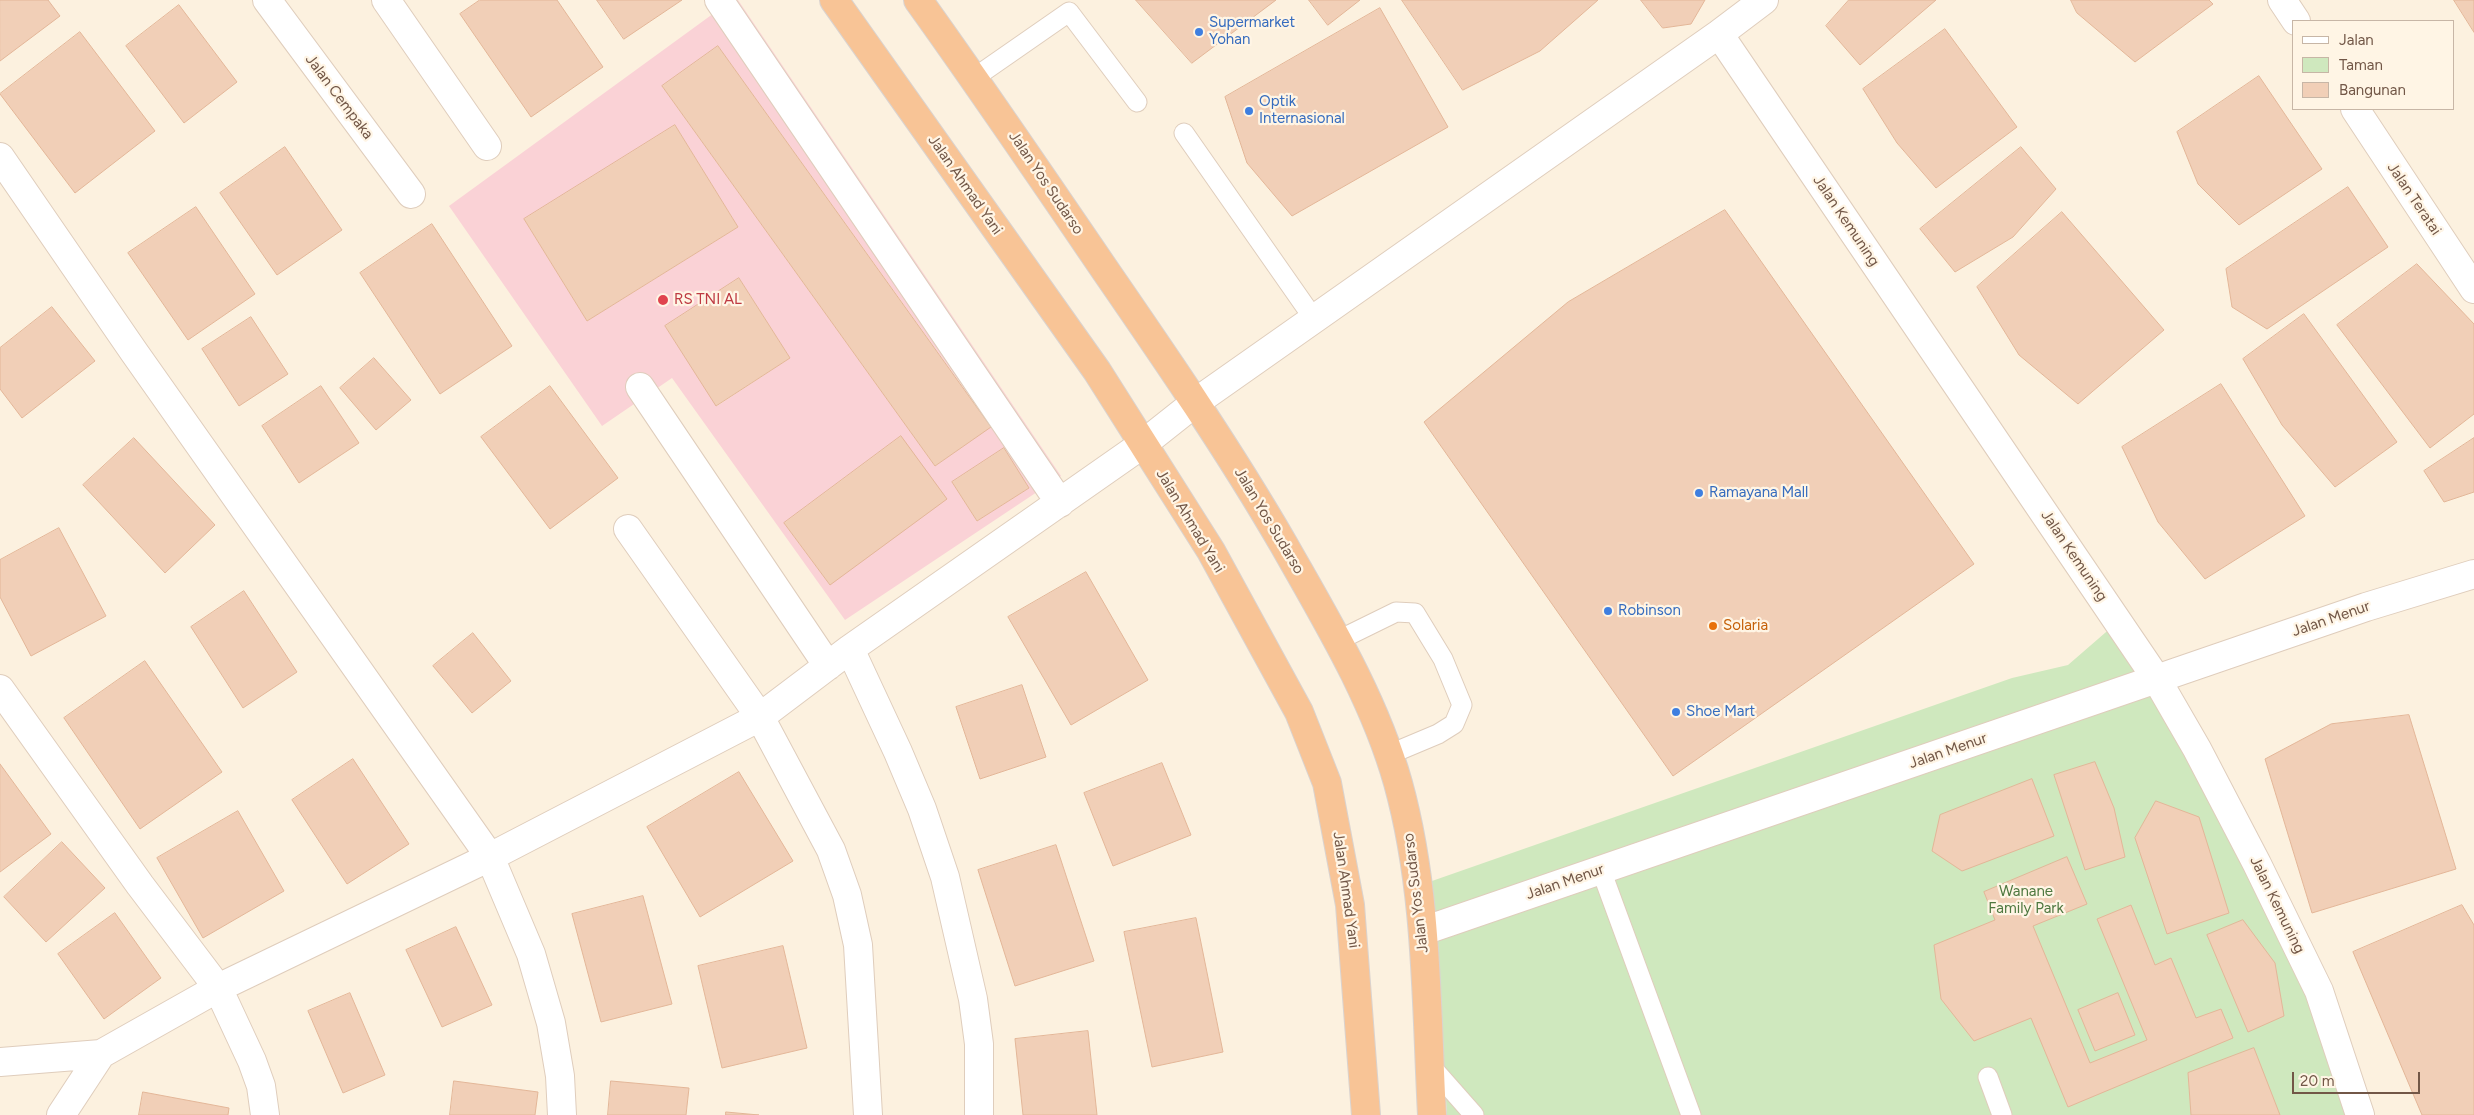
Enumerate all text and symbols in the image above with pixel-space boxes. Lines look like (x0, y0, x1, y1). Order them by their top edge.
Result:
place label: Supermarket Yohan (1209, 14, 1295, 49)
legend (2292, 20, 2454, 110)
marker: Supermarket Yohan (1193, 26, 1205, 38)
text: Jalan (2339, 31, 2374, 49)
street label: Jalan Cempaka (301, 51, 377, 143)
text: Taman (2339, 56, 2383, 74)
text: Bangunan (2339, 81, 2406, 99)
place label: Optik Internasional (1259, 93, 1345, 128)
marker: Optik Internasional (1243, 105, 1255, 117)
street label: Jalan Yos Sudarso (1005, 128, 1087, 238)
street label: Jalan Ahmad Yani (924, 132, 1006, 238)
street label: Jalan Teratai (2383, 159, 2445, 239)
street label: Jalan Kemuning (1809, 172, 1883, 270)
place label: RS TNI AL (674, 291, 742, 309)
marker: RS TNI AL (656, 293, 670, 307)
street label: Jalan Yos Sudarso (1230, 465, 1308, 577)
street label: Jalan Ahmad Yani (1152, 466, 1228, 576)
place label: Ramayana Mall (1709, 484, 1808, 502)
marker: Ramayana Mall (1693, 487, 1705, 499)
street label: Jalan Kemuning (2037, 507, 2111, 605)
street label: Jalan Menur (2290, 597, 2372, 641)
place label: Robinson (1618, 602, 1681, 620)
marker: Robinson (1602, 605, 1614, 617)
place label: Solaria (1723, 617, 1768, 635)
marker: Solaria (1707, 620, 1719, 632)
place label: Shoe Mart (1686, 703, 1755, 721)
marker: Shoe Mart (1670, 706, 1682, 718)
street label: Jalan Menur (1907, 729, 1989, 773)
street label: Jalan Ahmad Yani (1329, 831, 1363, 949)
street label: Jalan Yos Sudarso (1400, 832, 1432, 954)
street label: Jalan Kemuning (2246, 854, 2308, 956)
street label: Jalan Menur (1524, 860, 1606, 904)
park label: Wanane Family Park (1988, 883, 2064, 918)
scale bar (2294, 1062, 2422, 1094)
text: 20 m (2300, 1072, 2334, 1090)

